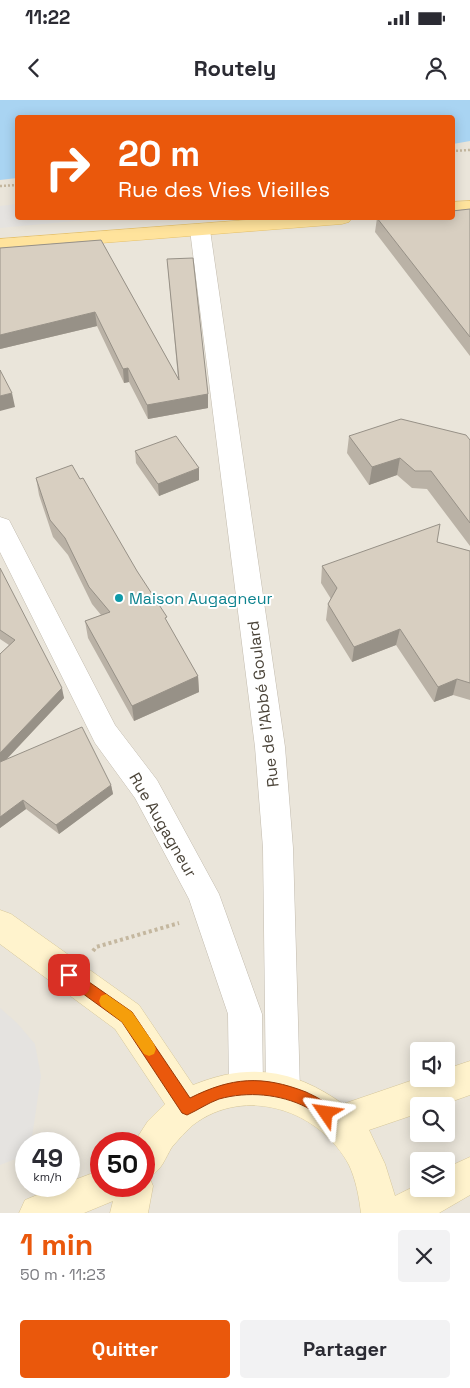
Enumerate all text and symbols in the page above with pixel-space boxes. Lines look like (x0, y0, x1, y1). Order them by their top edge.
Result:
text: 11:22 (25, 5, 70, 30)
icon: back (20, 54, 48, 82)
text: Routely (194, 54, 276, 82)
icon: person (422, 54, 450, 82)
text: 20 m (118, 132, 200, 176)
icon: right (35, 135, 100, 200)
text: Rue des Vies Vieilles (118, 175, 330, 203)
place label: Maison Augagneur (129, 588, 273, 609)
marker: Maison Augagneur (113, 592, 125, 604)
street label: Rue de l'Abbé Goulard (242, 620, 284, 788)
street label: Rue Augagneur (124, 769, 202, 881)
pin (48, 954, 90, 996)
icon: arrive (55, 961, 83, 989)
map controls (410, 1042, 455, 1197)
button: sound (410, 1042, 455, 1087)
position arrow (299, 1086, 351, 1138)
button: search (410, 1097, 455, 1142)
speed limit sign: 50 (90, 1132, 155, 1197)
text: 49 (32, 1142, 63, 1174)
button: layers (410, 1152, 455, 1197)
text: km/h (33, 1169, 62, 1185)
text: 1 min (20, 1225, 93, 1264)
button: close (398, 1230, 450, 1282)
text: 50 m · 11:23 (20, 1264, 106, 1285)
button: Quitter (20, 1320, 230, 1378)
button: Partager (240, 1320, 450, 1378)

